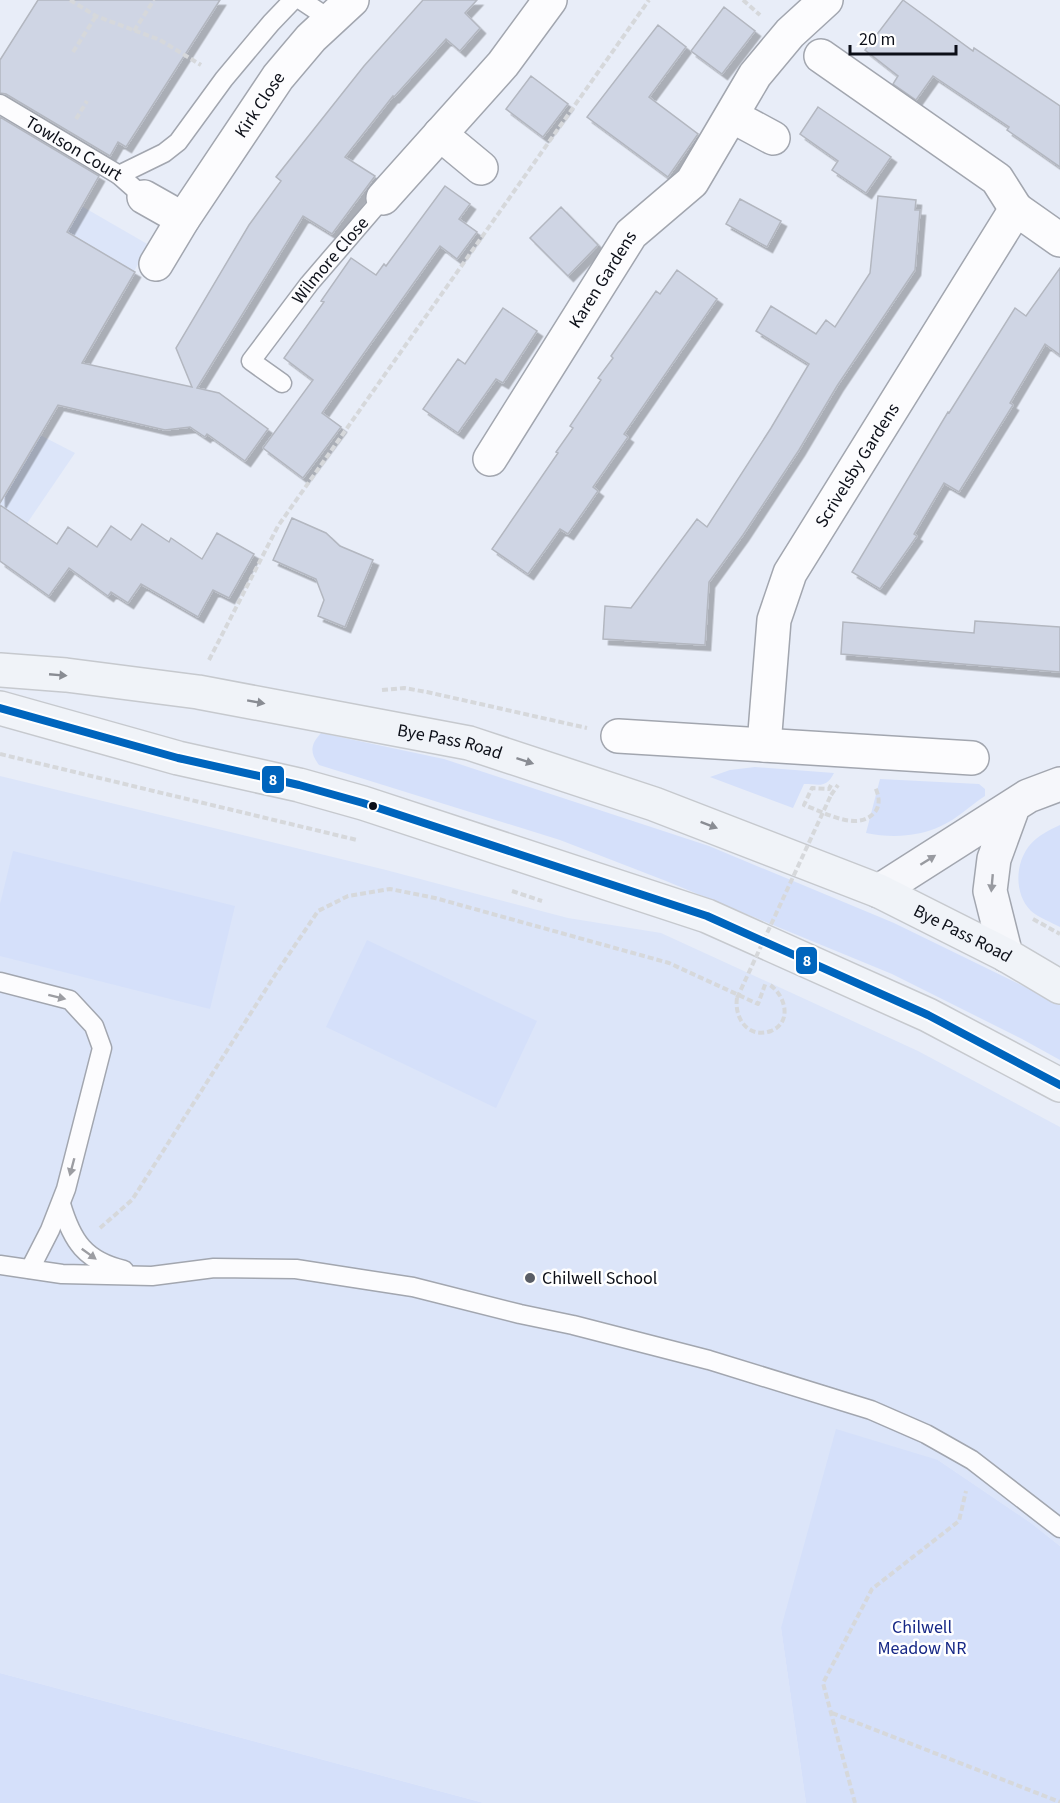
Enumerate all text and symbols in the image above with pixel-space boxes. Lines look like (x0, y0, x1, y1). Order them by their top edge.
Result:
scale bar (850, 18, 956, 56)
text: 20 m (859, 27, 895, 52)
street label: Kirk Close (229, 67, 291, 143)
street label: Towlson Court (21, 110, 127, 187)
street label: Wilmore Close (286, 211, 375, 310)
street label: Karen Gardens (563, 226, 643, 333)
street label: Scrivelsby Gardens (809, 398, 906, 533)
one-way arrow (49, 670, 68, 679)
one-way arrow (246, 698, 265, 707)
street label: Bye Pass Road (395, 718, 506, 766)
one-way arrow (516, 757, 534, 767)
line badge: 8 (261, 765, 285, 794)
text: 8 (269, 769, 277, 791)
unlabelled marker (367, 800, 379, 812)
one-way arrow (700, 821, 718, 831)
one-way arrow (920, 855, 936, 866)
one-way arrow (987, 873, 997, 892)
street label: Bye Pass Road (909, 898, 1017, 969)
line badge: 8 (795, 946, 818, 975)
text: 8 (803, 950, 811, 972)
one-way arrow (47, 992, 66, 1002)
one-way arrow (67, 1158, 76, 1176)
one-way arrow (82, 1247, 97, 1259)
place label: Chilwell School (542, 1266, 657, 1291)
marker: Chilwell School (523, 1271, 537, 1285)
park label: Chilwell Meadow NR (878, 1615, 966, 1661)

